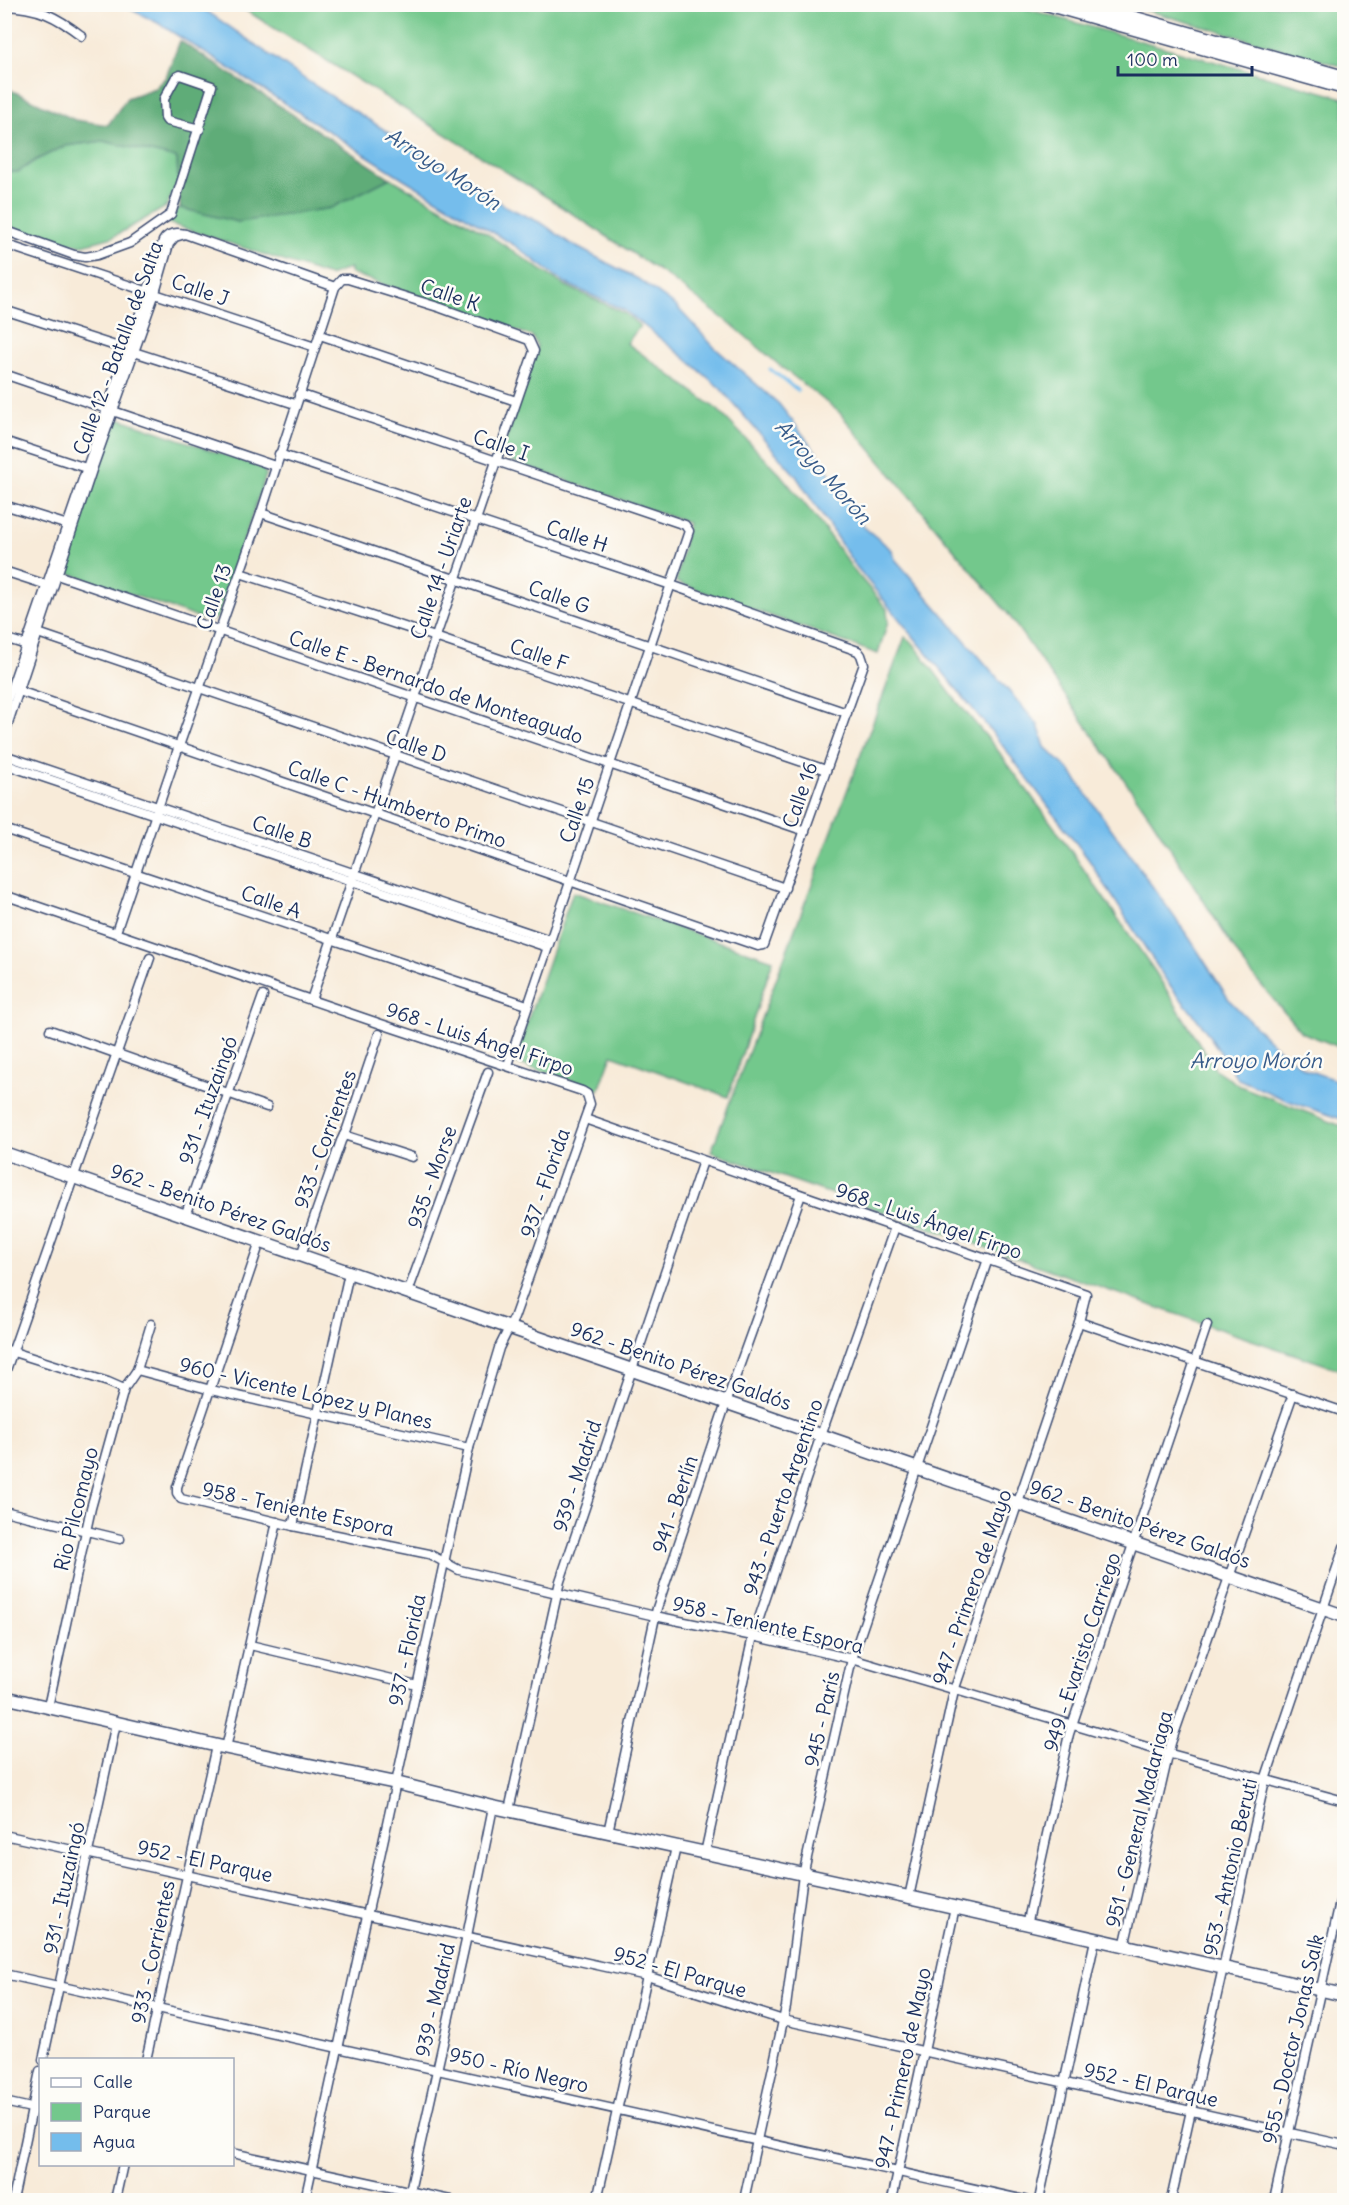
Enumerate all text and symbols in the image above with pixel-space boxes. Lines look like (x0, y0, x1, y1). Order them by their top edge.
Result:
scale bar (1118, 39, 1252, 77)
text: 100 m (1127, 48, 1178, 71)
water label: Arroyo Morón (381, 121, 507, 216)
street label: Calle 12 - Batalla de Salta (67, 237, 168, 458)
street label: Calle J (168, 268, 232, 311)
street label: Calle K (417, 273, 484, 317)
water label: Arroyo Morón (769, 414, 878, 530)
street label: Calle I (470, 423, 532, 466)
street label: Calle 14 - Uriarte (404, 493, 477, 643)
street label: Calle H (543, 514, 611, 557)
street label: Calle 13 (191, 561, 236, 633)
street label: Calle G (525, 574, 593, 619)
street label: Calle E - Bernardo de Monteagudo (286, 624, 587, 749)
street label: Calle F (507, 633, 572, 676)
street label: Calle D (382, 723, 450, 768)
street label: Calle C - Humberto Primo (284, 754, 510, 853)
street label: Calle 16 (777, 758, 822, 831)
street label: Calle 15 (554, 773, 599, 846)
street label: Calle B (249, 810, 316, 853)
street label: Calle A (238, 880, 305, 923)
street label: 968 - Luis Ángel Firpo (383, 996, 577, 1081)
street label: 931 - Ituzaingó (173, 1032, 242, 1167)
water label: Arroyo Morón (1190, 1047, 1323, 1074)
street label: 933 - Corrientes (288, 1066, 361, 1212)
street label: 935 - Morse (401, 1122, 462, 1232)
street label: 937 - Florida (514, 1125, 575, 1241)
street label: 962 - Benito Pérez Galdós (107, 1158, 335, 1257)
street label: 968 - Luis Ángel Firpo (833, 1177, 1026, 1264)
street label: 962 - Benito Pérez Galdós (567, 1316, 795, 1415)
street label: 960 - Vicente López y Planes (177, 1351, 435, 1434)
street label: 943 - Puerto Argentino (737, 1395, 828, 1598)
street label: 939 - Madrid (547, 1417, 606, 1535)
street label: Rio Pilcomayo (48, 1444, 103, 1573)
street label: 941 - Berlín (646, 1452, 703, 1556)
street label: 962 - Benito Pérez Galdós (1026, 1474, 1254, 1573)
street label: 958 - Teniente Espora (200, 1476, 396, 1541)
street label: 947 - Primero de Mayo (926, 1486, 1017, 1688)
street label: 949 - Evaristo Carriego (1037, 1549, 1126, 1755)
street label: 958 - Teniente Espora (670, 1590, 866, 1659)
street label: 937 - Florida (382, 1592, 431, 1708)
street label: 945 - París (798, 1669, 845, 1769)
street label: 951 - General Madariaga (1099, 1708, 1178, 1930)
street label: 953 - Antonio Beruti (1197, 1776, 1262, 1958)
street label: 931 - Ituzaingó (37, 1819, 90, 1956)
street label: 952 - El Parque (135, 1834, 275, 1887)
street label: 933 - Corrientes (125, 1878, 180, 2026)
street label: 955 - Doctor Jonas Salk (1256, 1932, 1329, 2146)
street label: 939 - Madrid (409, 1940, 460, 2059)
street label: 952 - El Parque (611, 1941, 750, 2002)
street label: 947 - Primero de Mayo (869, 1965, 936, 2171)
street label: 950 - Río Negro (447, 2041, 591, 2098)
street label: 952 - El Parque (1081, 2057, 1221, 2112)
legend (39, 2058, 234, 2166)
text: Calle (93, 2070, 133, 2093)
text: Parque (93, 2100, 151, 2123)
text: Agua (93, 2130, 135, 2153)

